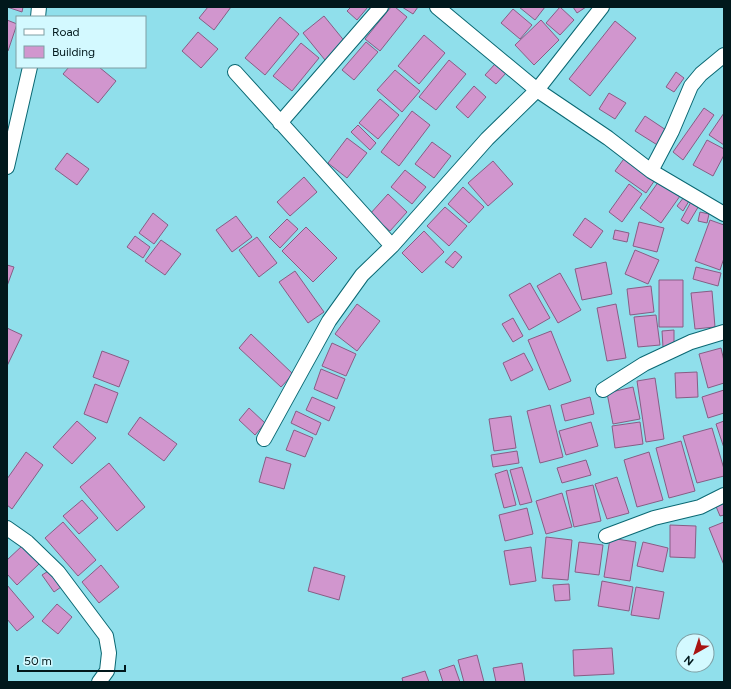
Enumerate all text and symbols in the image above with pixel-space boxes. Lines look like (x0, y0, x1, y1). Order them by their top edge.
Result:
legend (16, 16, 146, 68)
text: Road (52, 25, 80, 39)
text: Building (52, 45, 95, 59)
north arrow (675, 633, 715, 673)
scale bar (18, 647, 125, 673)
text: N (682, 653, 696, 668)
text: 50 m (24, 654, 52, 668)

